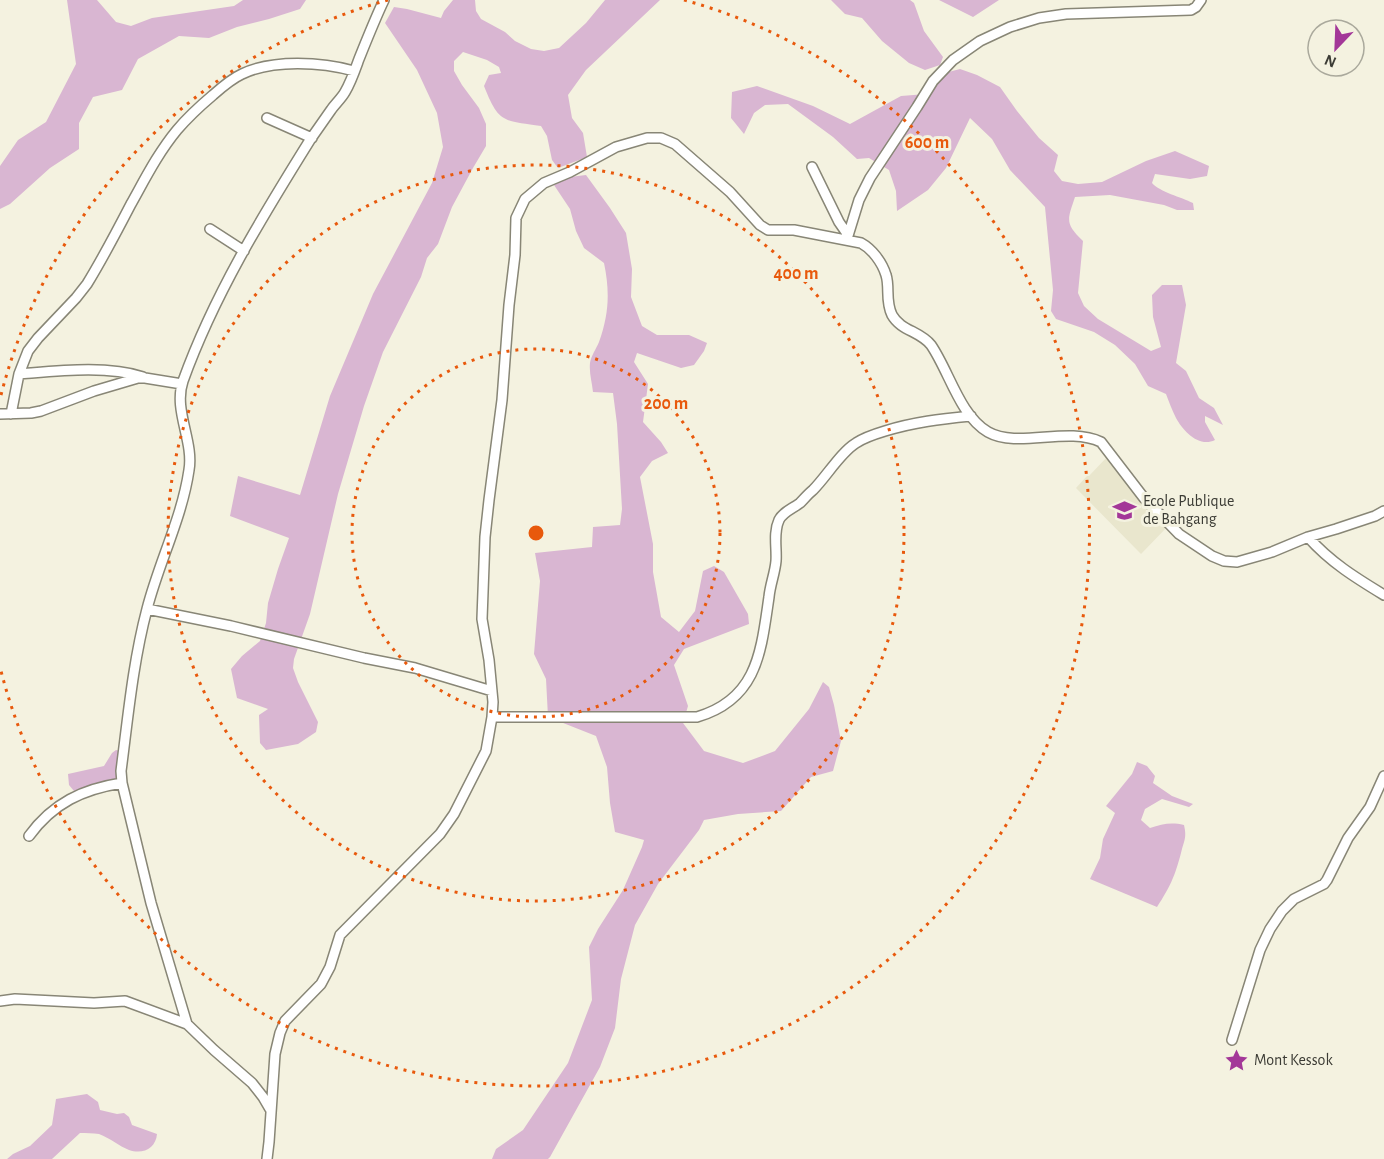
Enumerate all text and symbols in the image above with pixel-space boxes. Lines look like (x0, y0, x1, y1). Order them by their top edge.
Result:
north arrow (1306, 18, 1366, 78)
text: N (1322, 51, 1339, 70)
text: 600 m (905, 134, 949, 152)
text: 400 m (773, 265, 819, 283)
text: 200 m (644, 395, 688, 413)
place label: Ecole Publique de Bahgang (1143, 493, 1234, 527)
school or university icon: Ecole Publique de Bahgang (1112, 497, 1138, 523)
centre of rings (526, 523, 546, 543)
place icon: Mont Kessok (1223, 1047, 1249, 1073)
place label: Mont Kessok (1254, 1052, 1333, 1068)

